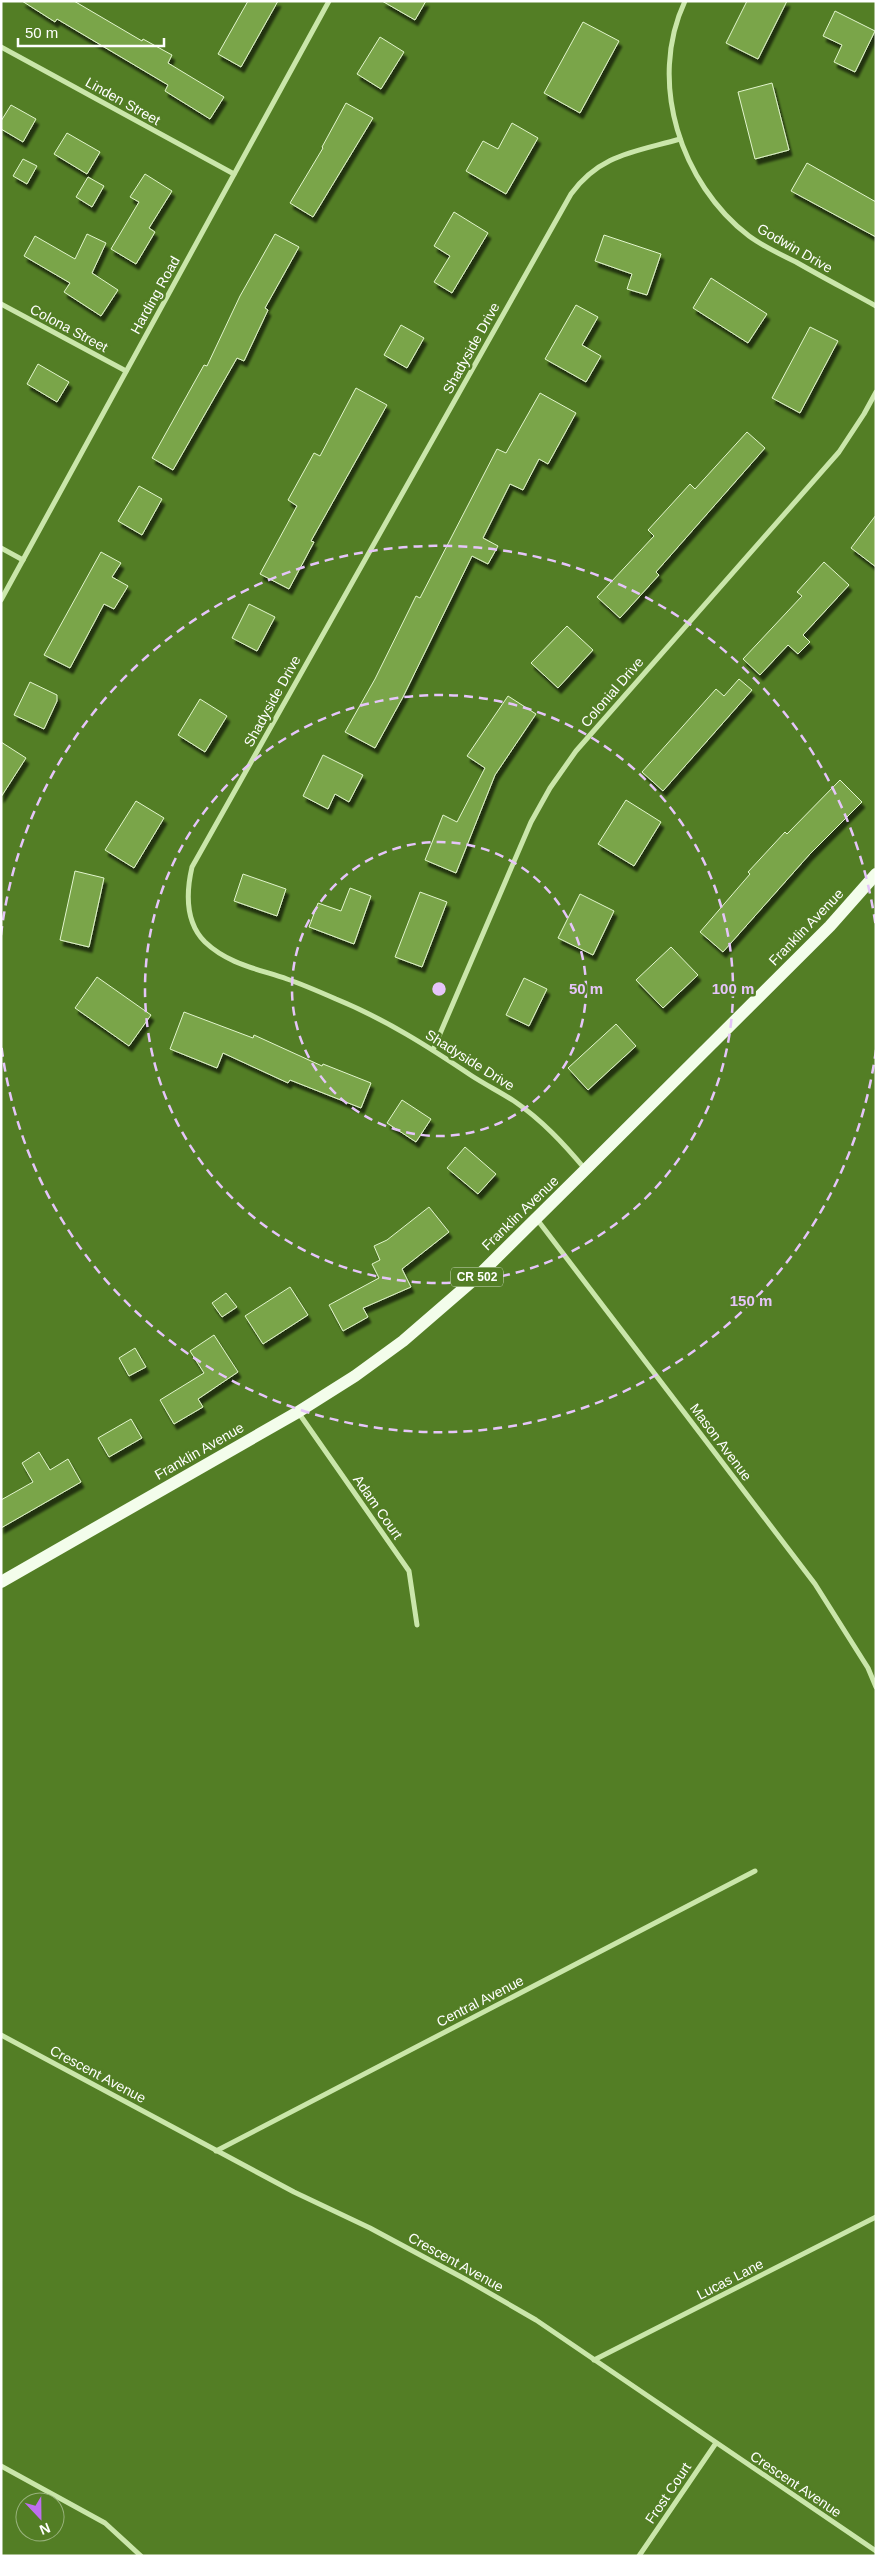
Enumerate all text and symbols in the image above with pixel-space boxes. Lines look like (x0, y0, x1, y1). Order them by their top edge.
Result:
scale bar (18, 15, 164, 47)
text: 50 m (25, 24, 58, 41)
street label: Linden Street (83, 74, 163, 128)
street label: Godwin Drive (755, 220, 836, 276)
street label: Harding Road (127, 253, 183, 337)
street label: Shadyside Drive (439, 299, 503, 396)
street label: Colona Street (27, 301, 111, 355)
street label: Shadyside Drive (240, 652, 304, 749)
street label: Colonial Drive (577, 654, 647, 730)
street label: Franklin Avenue (765, 885, 847, 969)
centre of rings (430, 980, 448, 998)
text: 50 m (569, 980, 603, 997)
text: 100 m (712, 980, 754, 997)
street label: Shadyside Drive (423, 1026, 518, 1094)
street label: Franklin Avenue (478, 1172, 562, 1254)
road number: CR 502 (451, 1268, 503, 1286)
text: 150 m (730, 1292, 772, 1309)
street label: Mason Avenue (687, 1400, 755, 1484)
street label: Franklin Avenue (152, 1419, 247, 1483)
street label: Adam Court (350, 1472, 406, 1542)
street label: Central Avenue (434, 1972, 526, 2030)
street label: Crescent Avenue (47, 2042, 149, 2106)
street label: Crescent Avenue (406, 2229, 507, 2295)
street label: Lucas Lane (694, 2255, 766, 2303)
street label: Crescent Avenue (747, 2448, 845, 2520)
street label: Frost Court (642, 2459, 694, 2526)
north arrow (15, 2492, 65, 2542)
text: N (37, 2520, 53, 2538)

